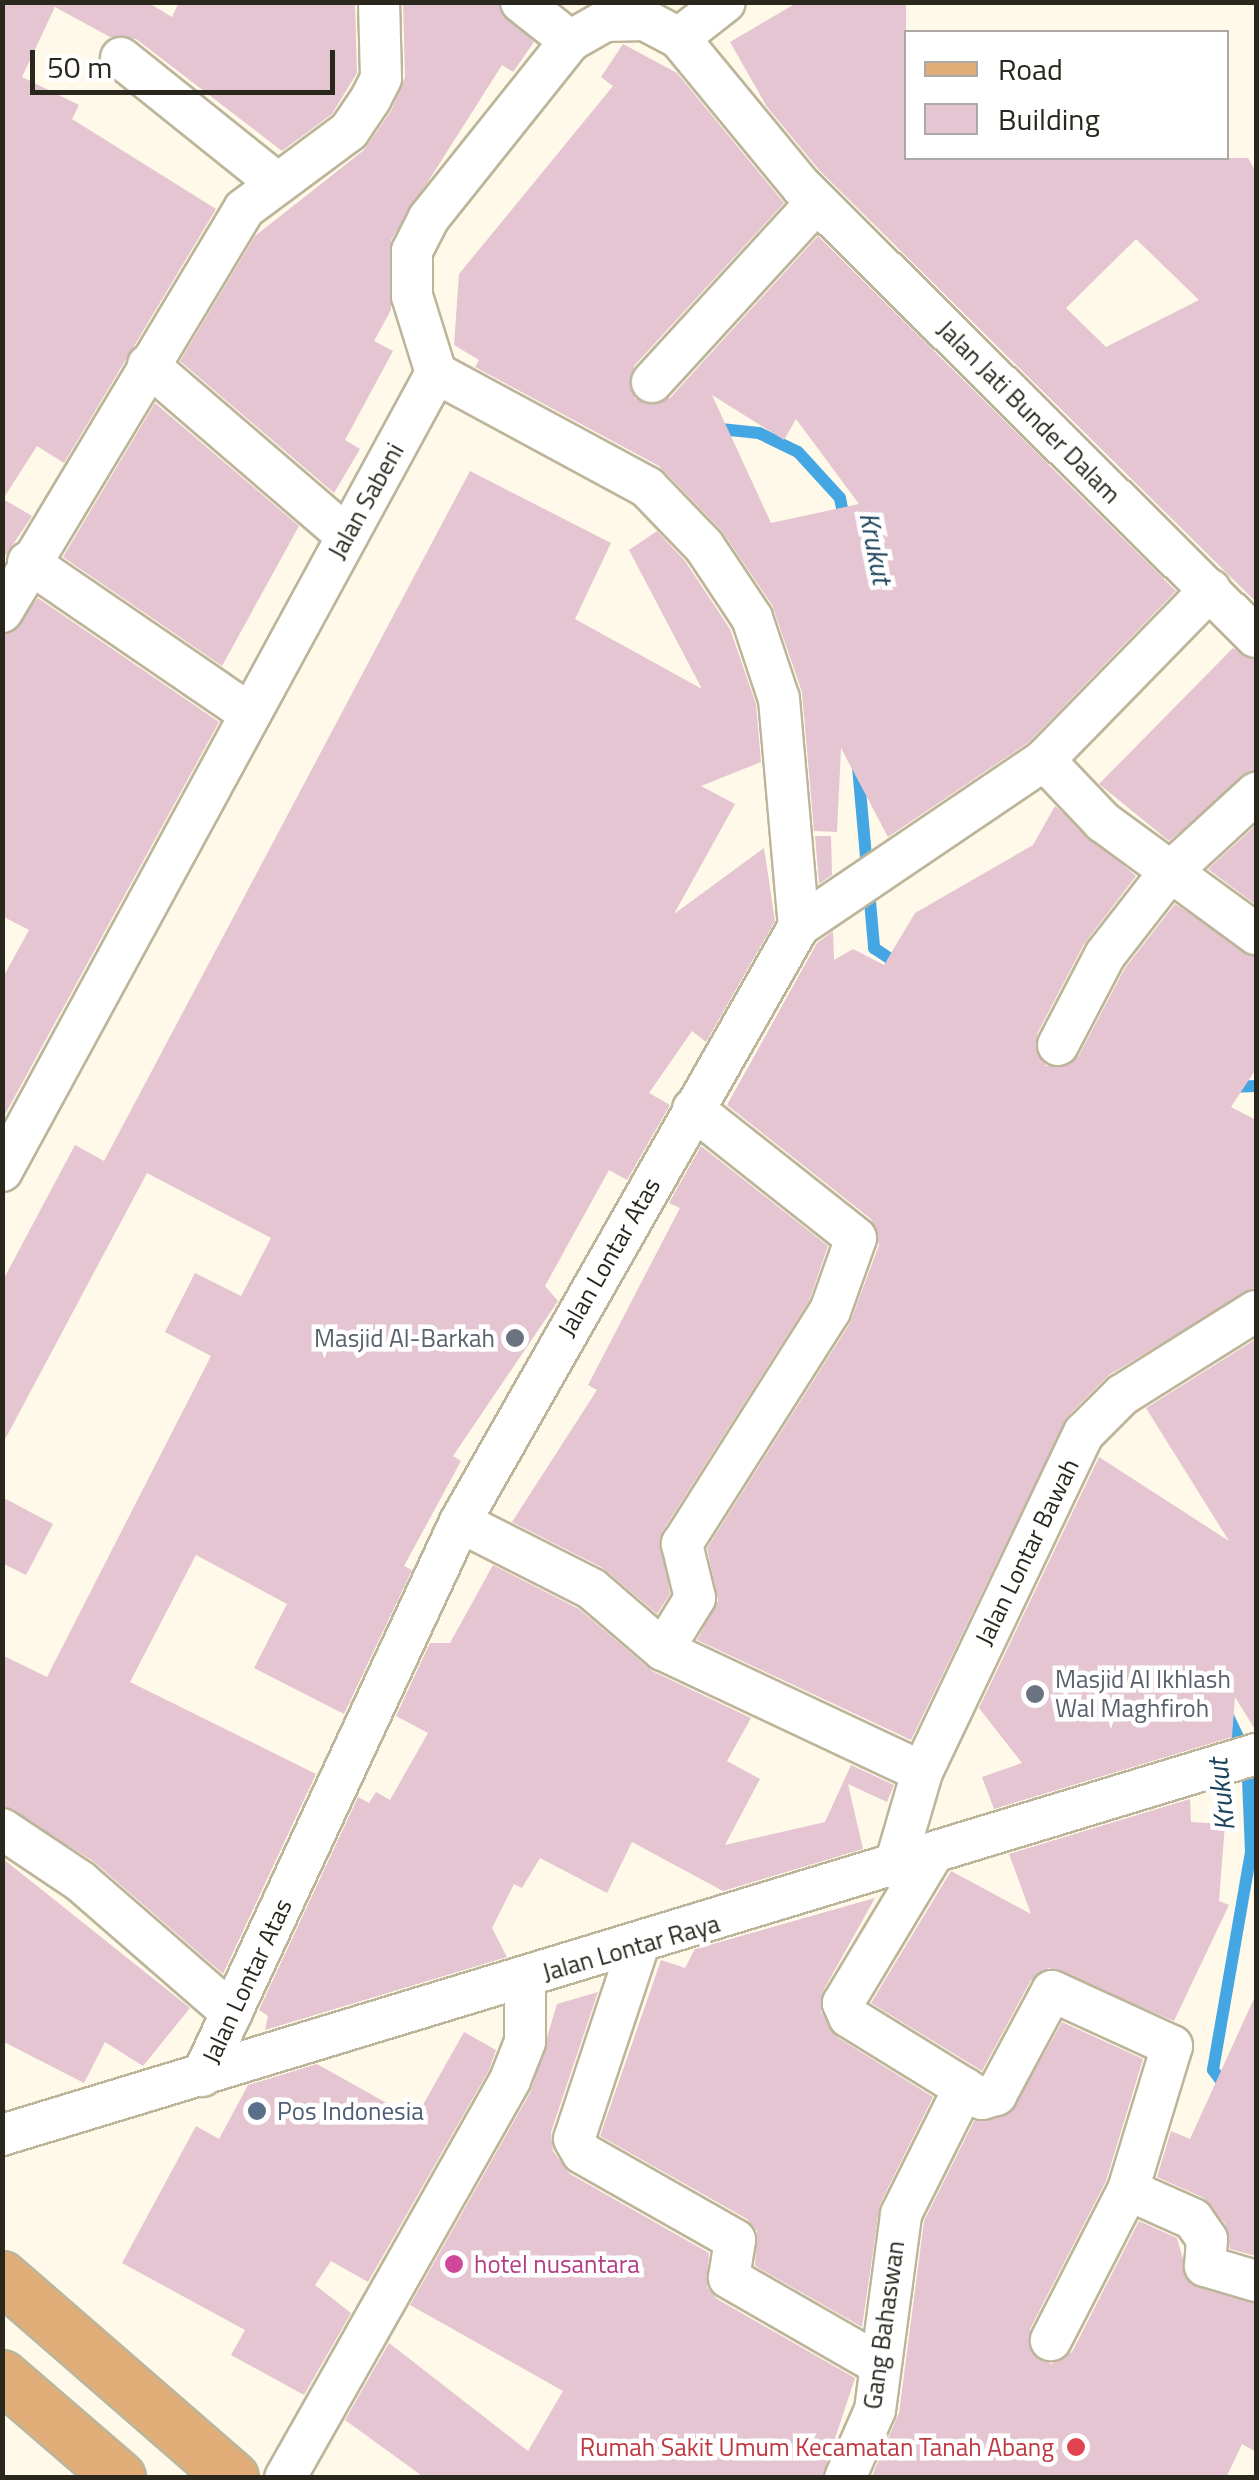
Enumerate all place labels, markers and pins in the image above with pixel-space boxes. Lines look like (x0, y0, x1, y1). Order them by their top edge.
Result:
place label: Masjid Al-Barkah (314, 1323, 495, 1353)
marker: Masjid Al-Barkah (504, 1327, 526, 1349)
place label: Masjid Al Ikhlash Wal Maghfiroh (1055, 1665, 1231, 1724)
marker: Masjid Al Ikhlash Wal Maghfiroh (1024, 1683, 1046, 1705)
place label: Pos Indonesia (277, 2096, 424, 2126)
marker: Pos Indonesia (246, 2100, 268, 2122)
place label: hotel nusantara (474, 2249, 640, 2279)
marker: hotel nusantara (443, 2253, 465, 2275)
place label: Rumah Sakit Umum Kecamatan Tanah Abang (580, 2432, 1054, 2462)
marker: Rumah Sakit Umum Kecamatan Tanah Abang (1063, 2434, 1089, 2460)

